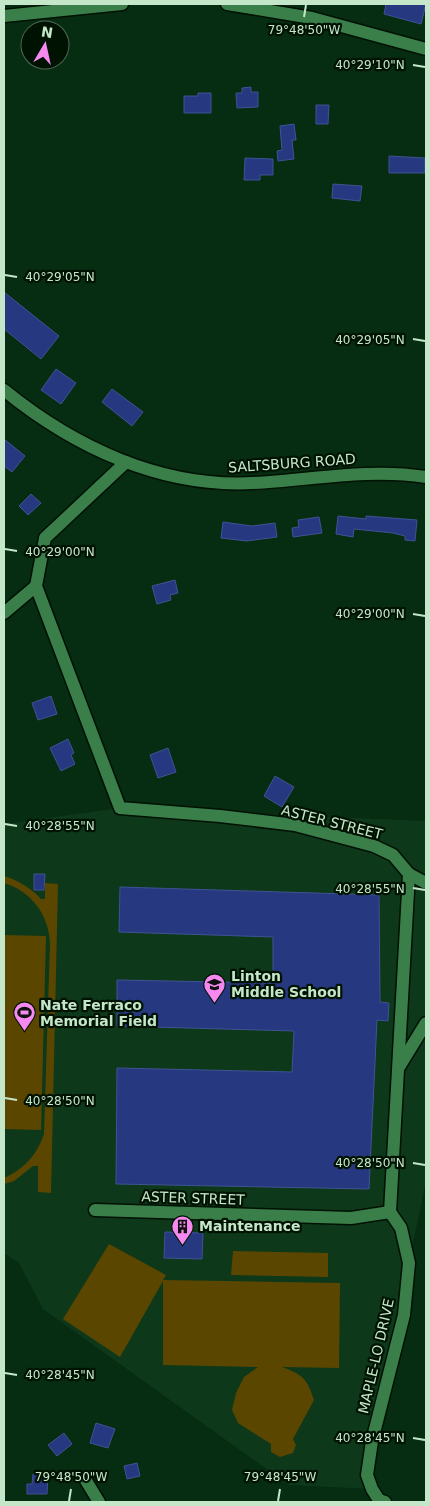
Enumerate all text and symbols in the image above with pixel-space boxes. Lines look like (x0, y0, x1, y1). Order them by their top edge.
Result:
north arrow (20, 20, 70, 70)
text: N (40, 23, 54, 41)
text: 79°48'50"W (268, 23, 340, 37)
text: 40°29'10"N (335, 58, 405, 72)
text: 40°29'05"N (25, 270, 95, 284)
text: 40°29'05"N (335, 333, 405, 347)
street label: SALTSBURG ROAD (228, 451, 356, 475)
text: 40°29'00"N (25, 545, 95, 559)
text: 40°29'00"N (335, 607, 405, 621)
street label: ASTER STREET (280, 802, 385, 842)
text: 40°28'55"N (25, 819, 95, 833)
text: 40°28'55"N (335, 882, 405, 896)
place label: Linton Middle School (231, 968, 341, 1000)
school or university icon: Linton Middle School (203, 972, 227, 1003)
place label: Nate Ferraco Memorial Field (40, 997, 157, 1029)
sports icon: Nate Ferraco Memorial Field (12, 1001, 36, 1032)
text: 40°28'50"N (25, 1094, 95, 1108)
text: 40°28'50"N (335, 1156, 405, 1170)
street label: ASTER STREET (141, 1188, 245, 1208)
building icon: Maintenance (171, 1214, 195, 1245)
place label: Maintenance (199, 1218, 301, 1234)
street label: MAPLE-LO DRIVE (355, 1297, 397, 1415)
text: 40°28'45"N (25, 1368, 95, 1382)
text: 40°28'45"N (335, 1431, 405, 1445)
text: 79°48'50"W (35, 1470, 107, 1484)
text: 79°48'45"W (244, 1470, 316, 1484)

